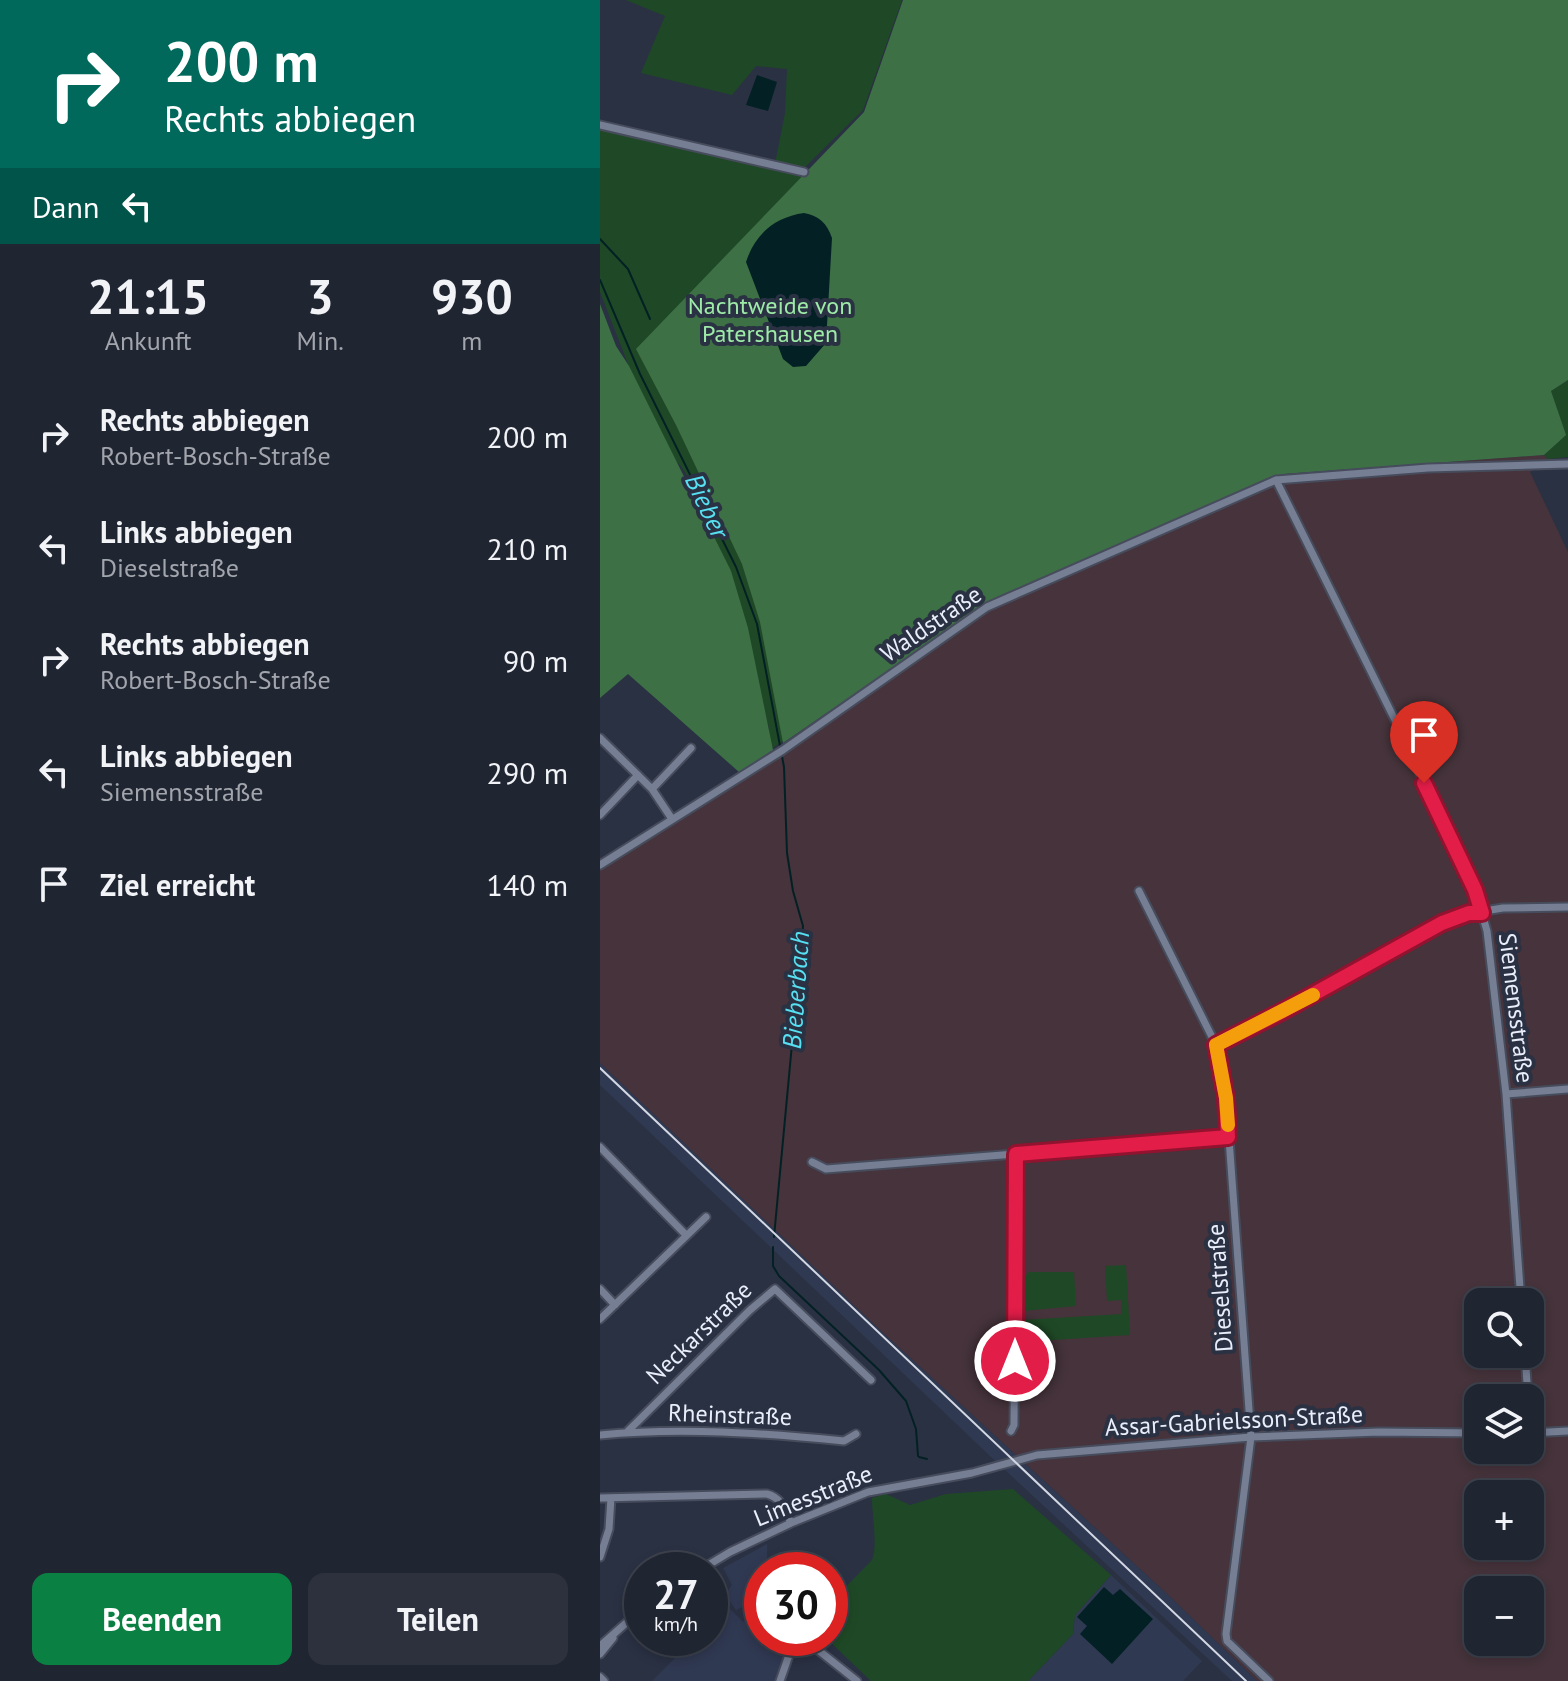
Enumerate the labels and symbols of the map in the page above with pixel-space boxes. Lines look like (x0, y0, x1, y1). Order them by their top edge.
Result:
park label: Nachtweide von Patershausen (688, 290, 852, 349)
water label: Bieber (678, 468, 737, 545)
street label: Waldstraße (874, 578, 987, 669)
pin (1390, 701, 1458, 783)
water label: Bieberbach (775, 930, 816, 1050)
street label: Siemensstraße (1492, 931, 1541, 1085)
street label: Dieselstraße (1200, 1223, 1239, 1353)
street label: Neckarstraße (639, 1275, 758, 1391)
position arrow (973, 1319, 1057, 1403)
street label: Rheinstraße (668, 1397, 792, 1432)
street label: Assar-Gabrielsson-Straße (1104, 1398, 1364, 1443)
street label: Limesstraße (749, 1458, 877, 1533)
speed limit sign: 30 (744, 1552, 848, 1656)

